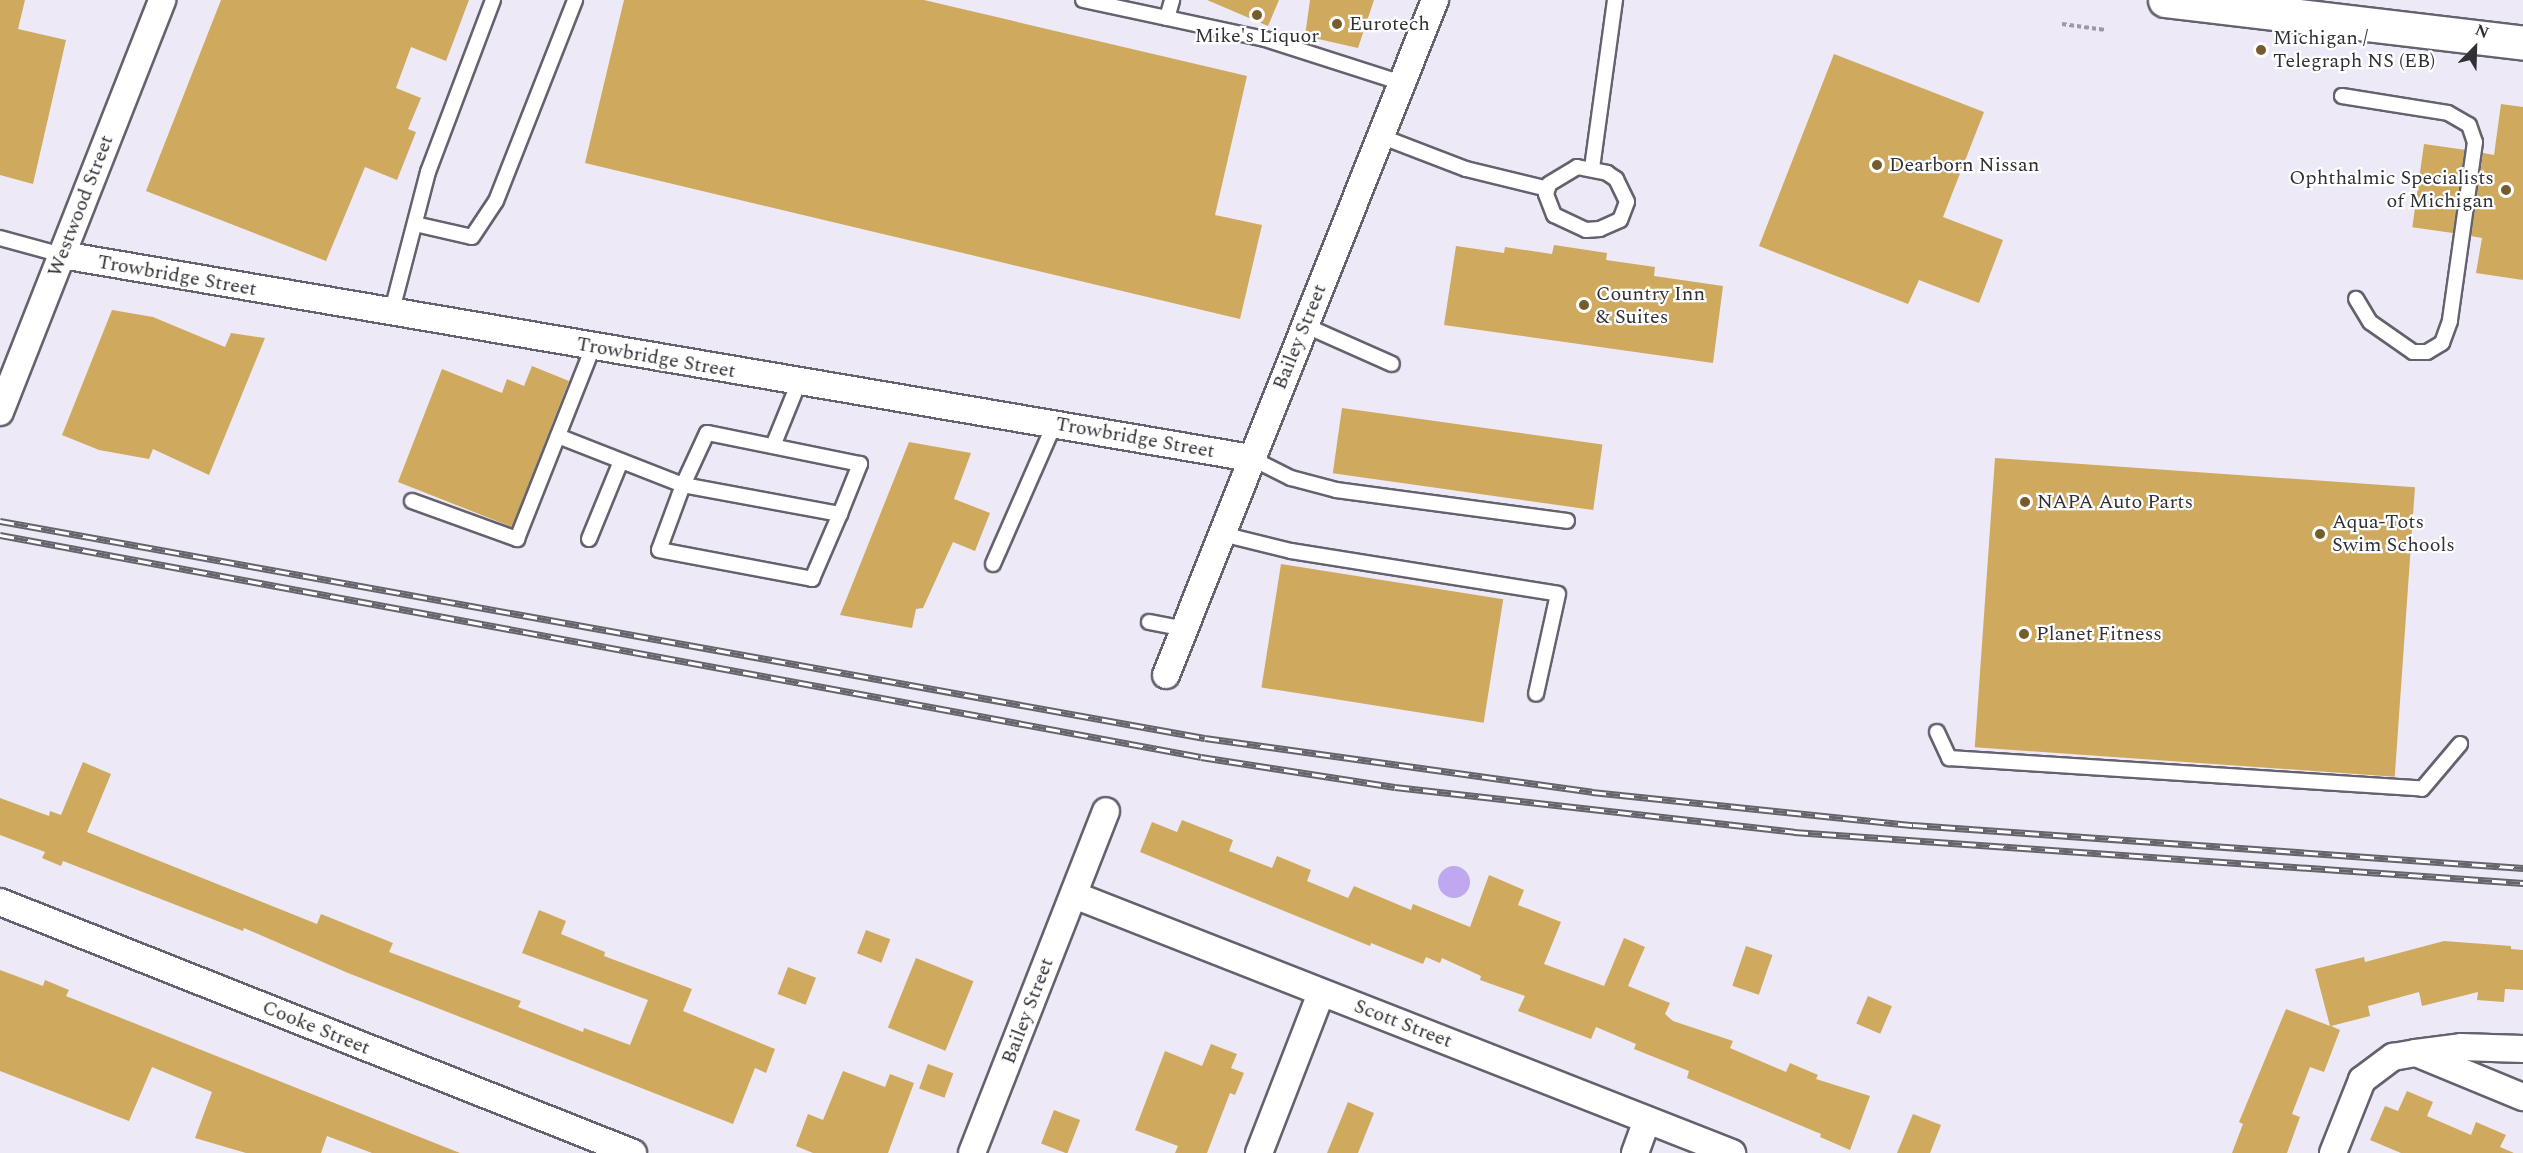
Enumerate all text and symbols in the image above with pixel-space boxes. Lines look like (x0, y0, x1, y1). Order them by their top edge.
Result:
marker: Mike's Liquor (1250, 8, 1264, 22)
place label: Eurotech (1349, 12, 1430, 36)
marker: Eurotech (1330, 17, 1344, 31)
north arrow (2445, 18, 2505, 78)
text: N (2471, 18, 2493, 45)
place label: Mike's Liquor (1195, 24, 1319, 48)
place label: Michigan / Telegraph NS (EB) (2273, 27, 2435, 74)
marker: Michigan / Telegraph NS (EB) (2254, 43, 2268, 57)
street label: Westwood Street (43, 132, 119, 280)
place label: Dearborn Nissan (1889, 153, 2039, 177)
marker: Dearborn Nissan (1870, 158, 1884, 172)
place label: Ophthalmic Specialists of Michigan (2289, 166, 2494, 213)
marker: Ophthalmic Specialists of Michigan (2499, 183, 2513, 197)
street label: Trowbridge Street (96, 250, 258, 302)
street label: Bailey Street (1268, 281, 1332, 393)
place label: Country Inn & Suites (1596, 282, 1705, 329)
marker: Country Inn & Suites (1577, 298, 1591, 312)
street label: Trowbridge Street (575, 332, 737, 384)
street label: Trowbridge Street (1054, 412, 1216, 464)
place label: NAPA Auto Parts (2037, 490, 2193, 514)
marker: NAPA Auto Parts (2018, 495, 2032, 509)
place label: Aqua-Tots Swim Schools (2332, 510, 2455, 557)
marker: Aqua-Tots Swim Schools (2313, 527, 2327, 541)
place label: Planet Fitness (2036, 622, 2162, 646)
marker: Planet Fitness (2017, 627, 2031, 641)
street label: Bailey Street (997, 954, 1059, 1068)
street label: Scott Street (1351, 994, 1455, 1054)
street label: Cooke Street (259, 995, 373, 1061)

